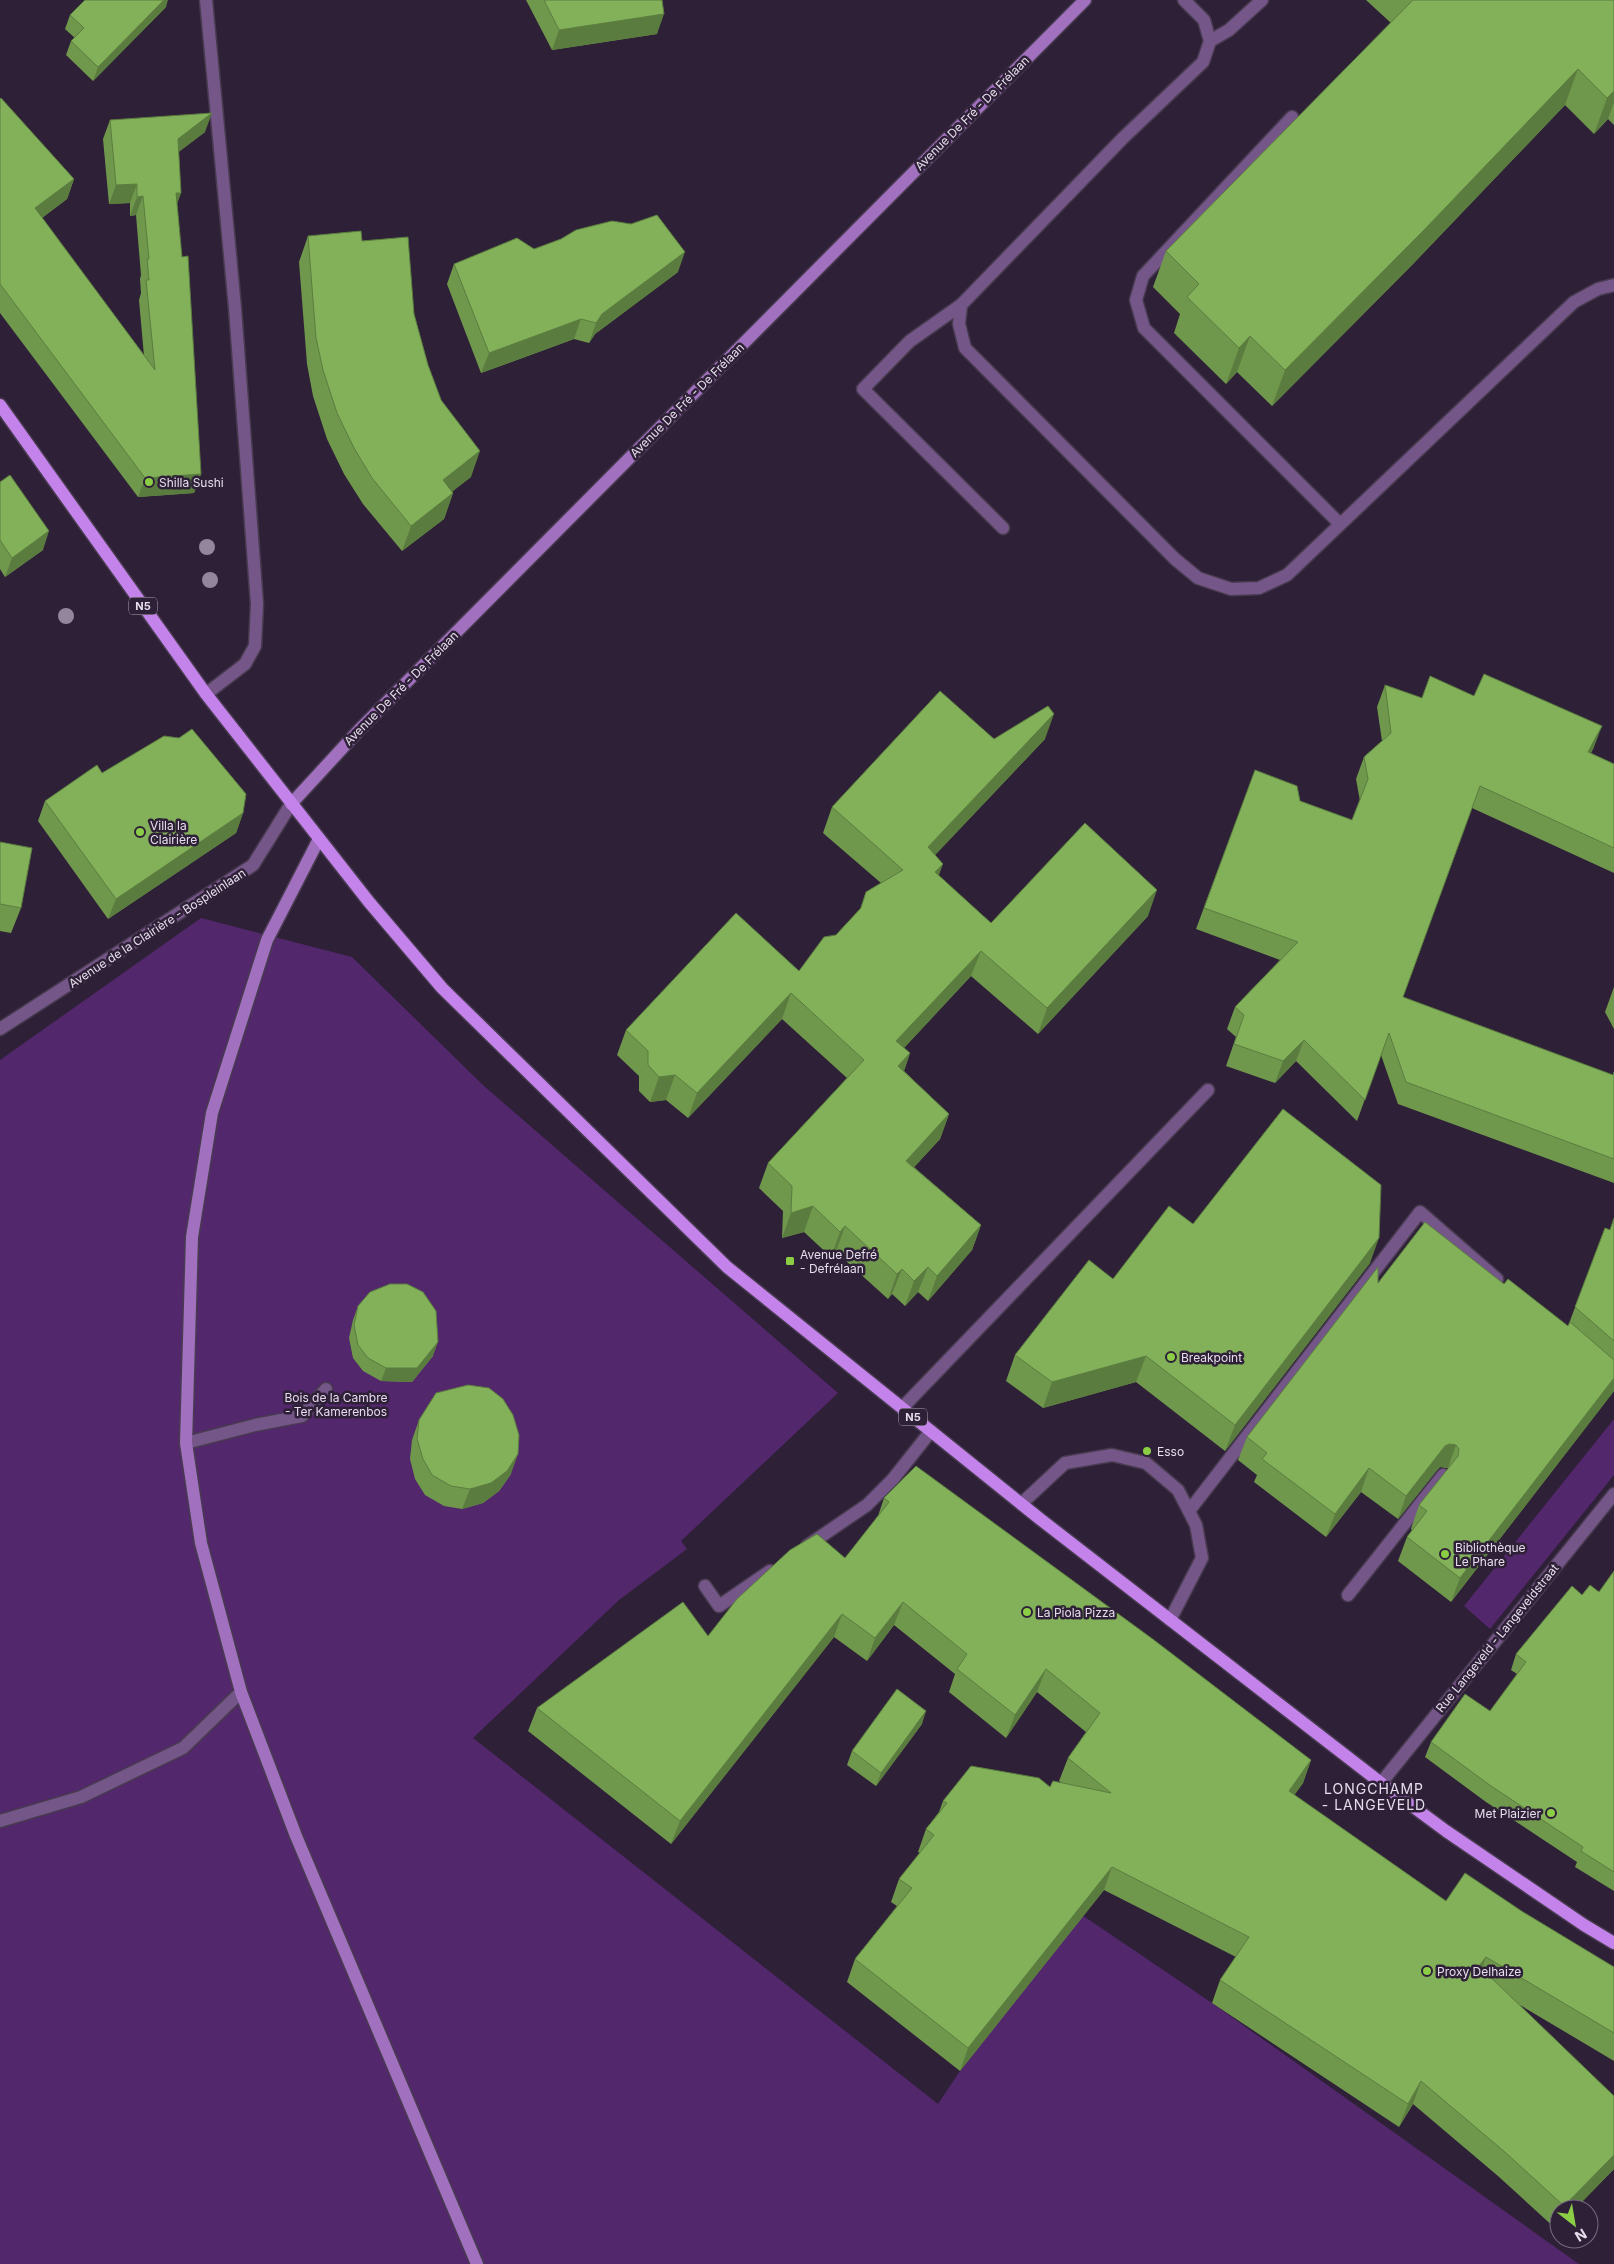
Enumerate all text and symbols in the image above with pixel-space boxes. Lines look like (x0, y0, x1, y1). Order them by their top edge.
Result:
street label: Avenue De Fré - De Frélaan (912, 53, 1032, 173)
street label: Avenue De Fré - De Frélaan (627, 340, 747, 460)
place label: Shilla Sushi (159, 475, 224, 490)
marker: Shilla Sushi (143, 476, 155, 488)
road number: N5 (129, 598, 157, 614)
street label: Avenue De Fré - De Frélaan (341, 628, 461, 748)
place label: Villa la Clairière (150, 818, 197, 847)
marker: Villa la Clairière (134, 826, 146, 838)
street label: Avenue de la Clairière - Bospleinlaan (66, 865, 248, 991)
place label: Avenue Defré - Defrélaan (800, 1247, 877, 1276)
marker: Avenue Defré - Defrélaan (784, 1255, 796, 1267)
place label: Breakpoint (1181, 1350, 1242, 1365)
marker: Breakpoint (1165, 1351, 1177, 1363)
park label: Bois de la Cambre - Ter Kamerenbos (284, 1390, 388, 1419)
road number: N5 (899, 1408, 927, 1425)
place label: Esso (1157, 1444, 1184, 1459)
marker: Esso (1141, 1445, 1153, 1457)
place label: Bibliothèque Le Phare (1455, 1540, 1526, 1569)
marker: Bibliothèque Le Phare (1439, 1548, 1451, 1560)
street label: Rue Langeveld - Langeveldstraat (1432, 1561, 1562, 1715)
place label: La Piola Pizza (1037, 1605, 1115, 1620)
marker: La Piola Pizza (1021, 1606, 1033, 1618)
district label: LONGCHAMP - LANGEVELD (1322, 1780, 1426, 1813)
place label: Met Plaizier (1475, 1806, 1541, 1821)
marker: Met Plaizier (1545, 1807, 1557, 1819)
place label: Proxy Delhaize (1437, 1964, 1521, 1979)
marker: Proxy Delhaize (1421, 1965, 1433, 1977)
north arrow (1549, 2199, 1599, 2249)
text: N (1572, 2226, 1590, 2246)

